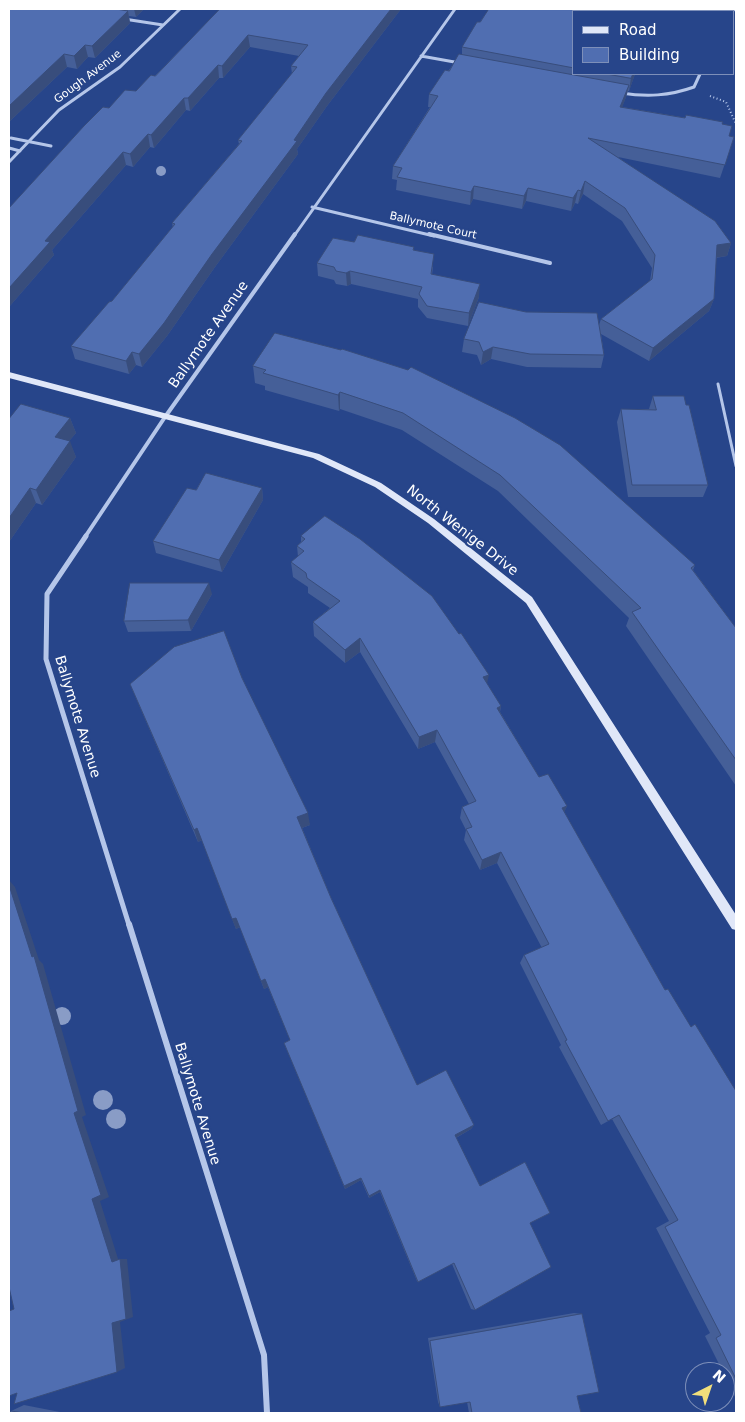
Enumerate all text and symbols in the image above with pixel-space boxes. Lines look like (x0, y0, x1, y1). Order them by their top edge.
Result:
legend (572, 10, 735, 75)
text: Road (619, 21, 657, 39)
text: Building (619, 46, 680, 64)
street label: Gough Avenue (52, 47, 124, 107)
street label: Ballymote Court (388, 210, 478, 242)
street label: Ballymote Avenue (166, 278, 252, 392)
street label: North Wenige Drive (403, 482, 521, 580)
street label: Ballymote Avenue (50, 654, 104, 780)
street label: Ballymote Avenue (170, 1041, 224, 1167)
north arrow (685, 1362, 735, 1412)
text: N (710, 1367, 729, 1386)

